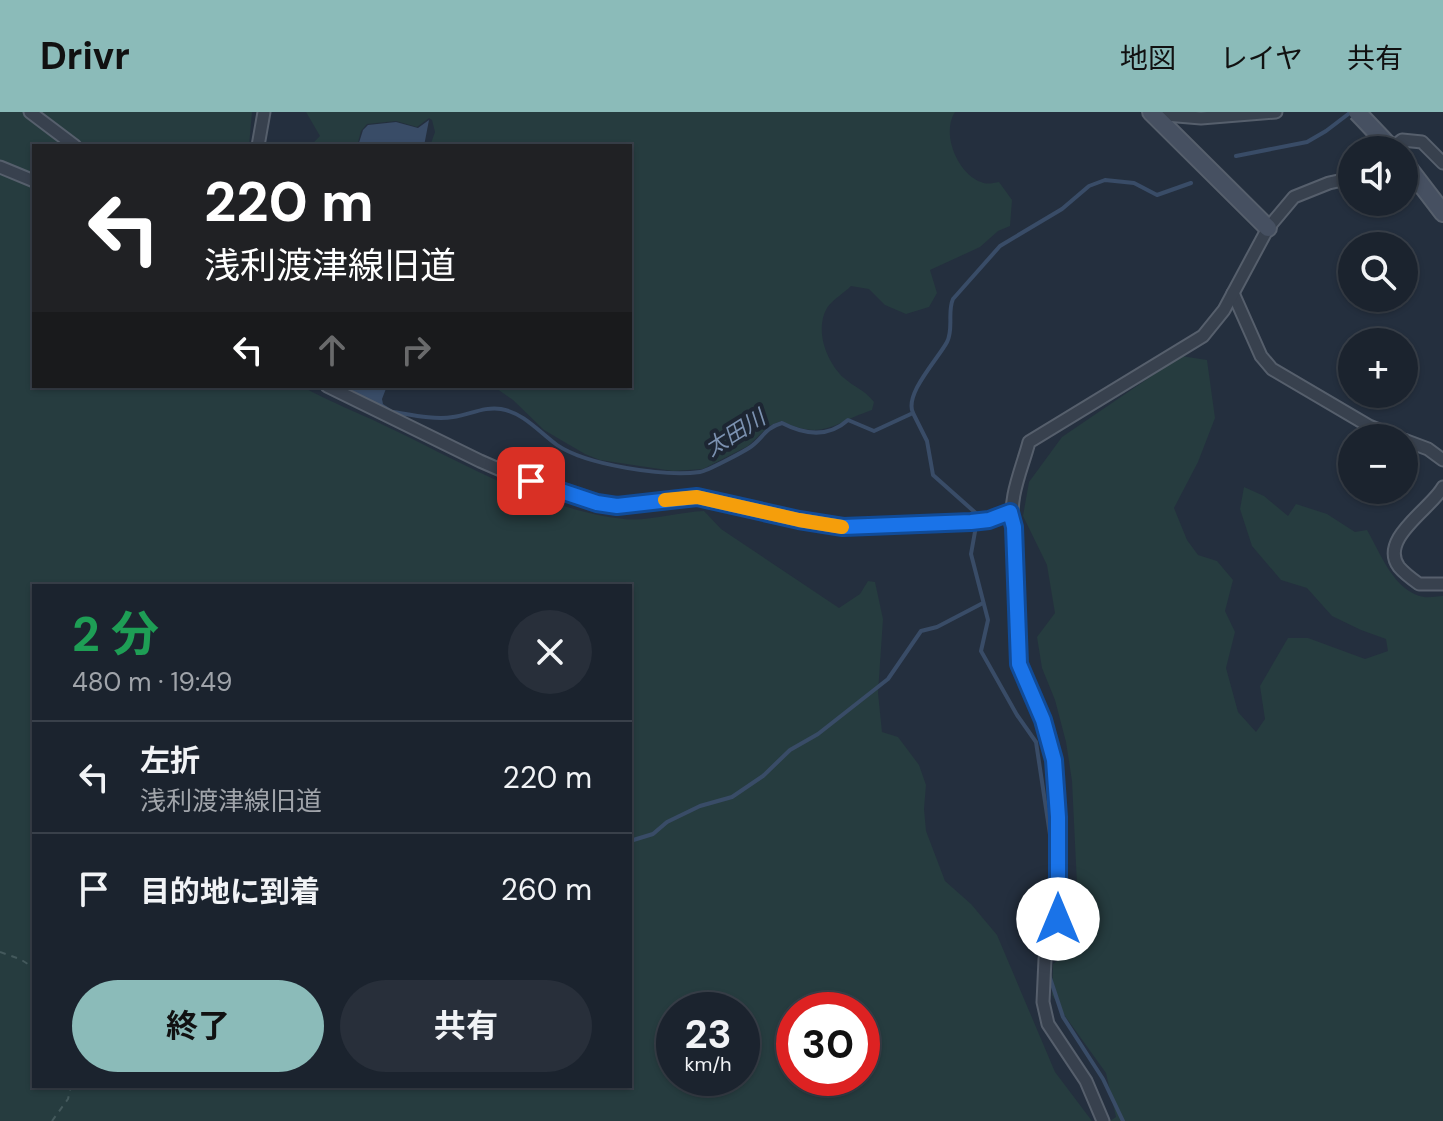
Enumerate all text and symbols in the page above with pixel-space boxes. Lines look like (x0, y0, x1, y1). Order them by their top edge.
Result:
text: Drivr (40, 31, 130, 81)
text: 地図 (1120, 40, 1176, 77)
text: レイヤ (1220, 40, 1303, 77)
text: 共有 (1347, 40, 1403, 77)
map controls (1338, 136, 1418, 504)
button: sound (1338, 136, 1418, 216)
text: 220 m (204, 165, 374, 238)
icon: left (72, 176, 176, 280)
button: search (1338, 232, 1418, 312)
text: 浅利渡津線旧道 (204, 242, 456, 289)
icon: left (226, 328, 270, 372)
icon: ahead (310, 328, 354, 372)
icon: right (394, 328, 438, 372)
button: + (1338, 328, 1418, 408)
water label: 太田川 (699, 402, 772, 463)
button: − (1338, 424, 1418, 504)
pin (497, 447, 565, 515)
icon: arrive (509, 459, 553, 503)
text: 2 分 (72, 603, 159, 666)
button: close (508, 610, 592, 694)
text: 480 m · 19:49 (72, 665, 232, 699)
text: 左折 (140, 741, 200, 780)
icon: left (72, 755, 116, 799)
text: 220 m (503, 758, 592, 797)
text: 浅利渡津線旧道 (140, 784, 322, 818)
icon: arrive (72, 867, 116, 911)
text: 260 m (501, 870, 592, 909)
text: 目的地に到着 (140, 872, 320, 911)
position arrow (1016, 877, 1100, 961)
button: 終了 (72, 980, 324, 1072)
button: 共有 (340, 980, 592, 1072)
speed limit sign: 30 (776, 992, 880, 1096)
text: 23 (684, 1008, 732, 1060)
text: km/h (684, 1051, 732, 1077)

